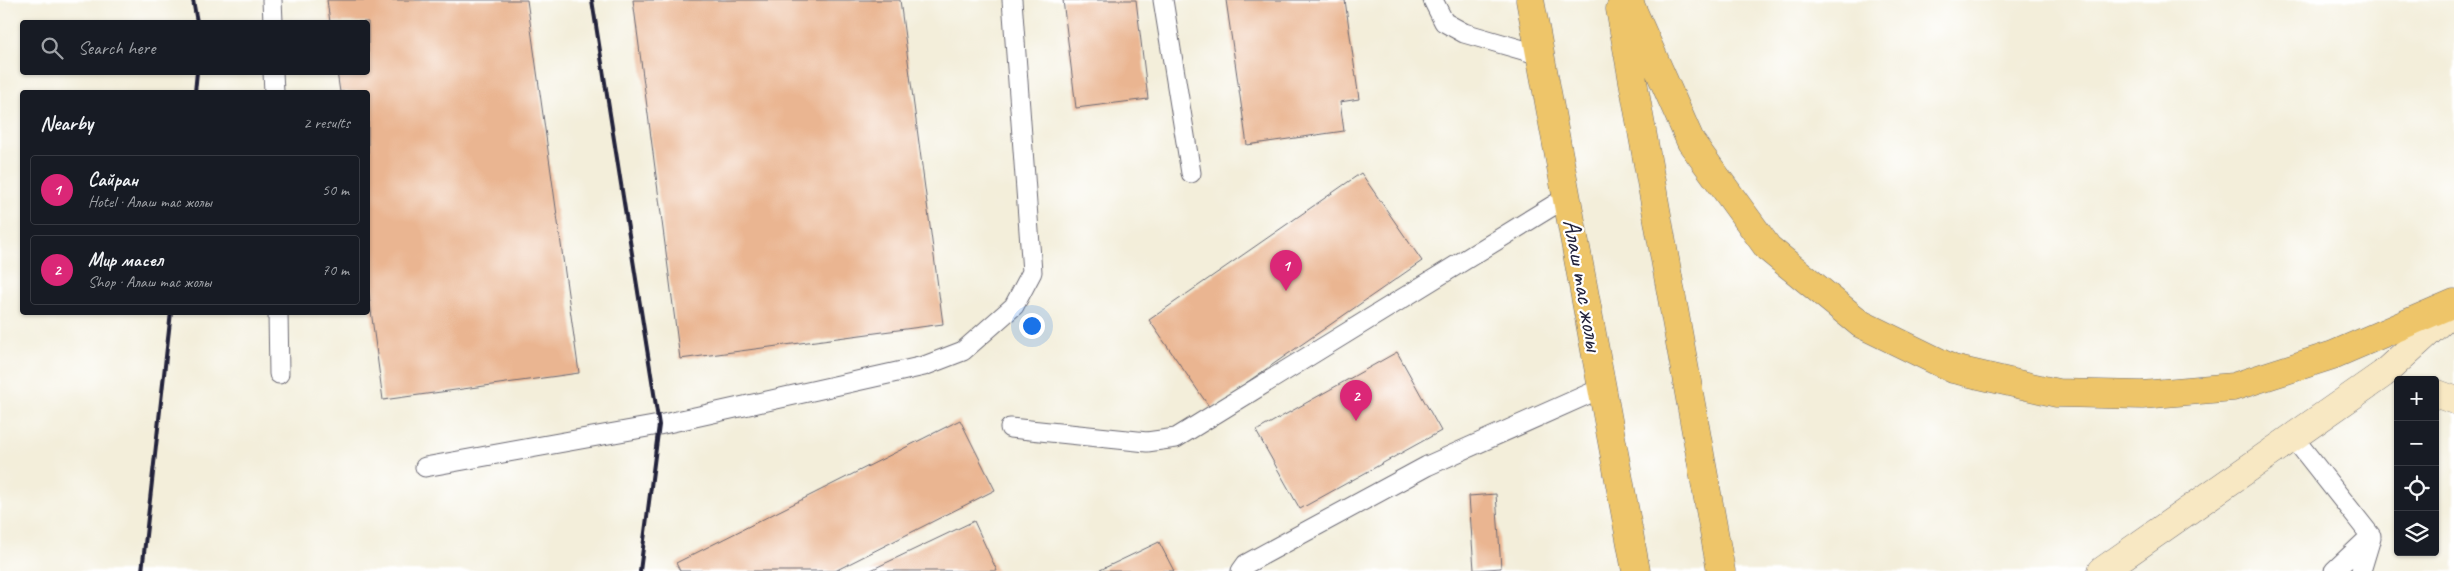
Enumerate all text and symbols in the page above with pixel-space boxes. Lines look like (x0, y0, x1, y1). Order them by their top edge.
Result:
search box (20, 20, 370, 75)
icon: search (38, 34, 66, 62)
text: Search here (78, 36, 155, 60)
text: Nearby (40, 110, 93, 136)
text: 2 results (303, 113, 350, 133)
text: Сайран (88, 168, 138, 192)
text: 1 (53, 180, 61, 200)
text: 50 m (322, 180, 349, 200)
text: Hotel · Алаш тас жолы (88, 192, 212, 212)
street label: Алаш тас жолы (1556, 217, 1611, 355)
text: Мир масел (88, 248, 163, 272)
pin: 1 (1270, 250, 1302, 291)
text: 2 (53, 260, 61, 280)
text: 70 m (322, 260, 349, 280)
text: Shop · Алаш тас жолы (88, 272, 211, 292)
your location (1019, 313, 1045, 339)
map controls (2394, 376, 2439, 556)
button: + (2394, 376, 2439, 421)
pin: 2 (1340, 380, 1372, 421)
button: − (2394, 421, 2439, 466)
button: locate (2394, 466, 2439, 511)
button: layers (2394, 511, 2439, 556)

